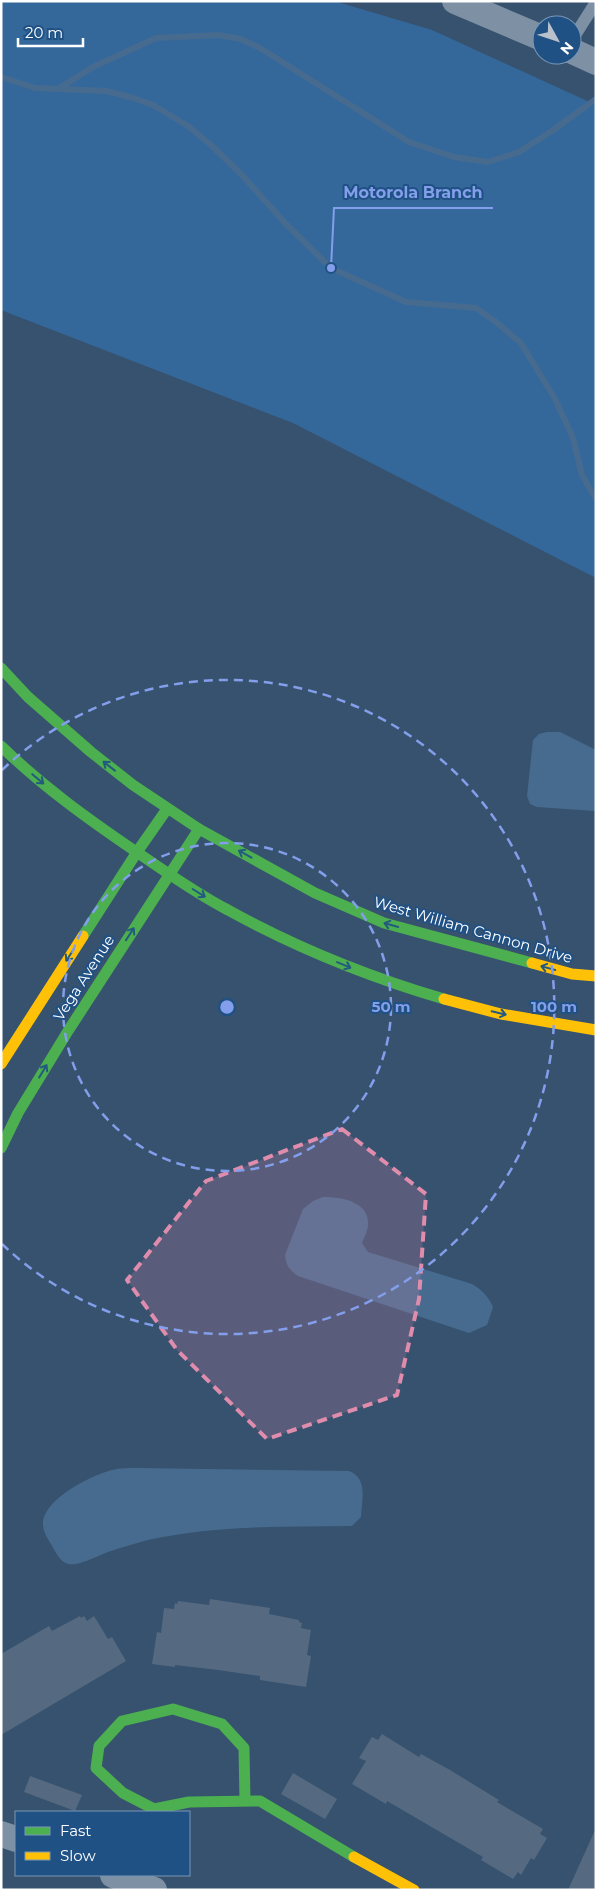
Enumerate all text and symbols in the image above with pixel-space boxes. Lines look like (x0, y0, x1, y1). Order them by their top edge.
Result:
scale bar (18, 15, 82, 47)
north arrow (532, 15, 582, 65)
text: 20 m (25, 23, 63, 42)
text: N (556, 38, 577, 58)
callout: Motorola Branch (334, 177, 493, 208)
text: Motorola Branch (343, 183, 483, 202)
one-way arrow (103, 761, 116, 772)
one-way arrow (31, 773, 44, 784)
one-way arrow (238, 849, 253, 859)
one-way arrow (191, 888, 205, 898)
street label: West William Cannon Drive (372, 892, 575, 967)
one-way arrow (384, 919, 400, 929)
one-way arrow (125, 927, 135, 941)
street label: Vega Avenue (49, 931, 118, 1024)
one-way arrow (65, 948, 76, 962)
one-way arrow (336, 960, 351, 970)
one-way arrow (540, 963, 556, 972)
text: 50 m (371, 997, 411, 1016)
text: 100 m (531, 997, 577, 1016)
centre of rings (218, 998, 236, 1016)
one-way arrow (491, 1009, 507, 1018)
one-way arrow (38, 1065, 48, 1079)
legend (15, 1811, 190, 1876)
text: Fast (60, 1821, 91, 1840)
text: Slow (60, 1846, 96, 1865)

